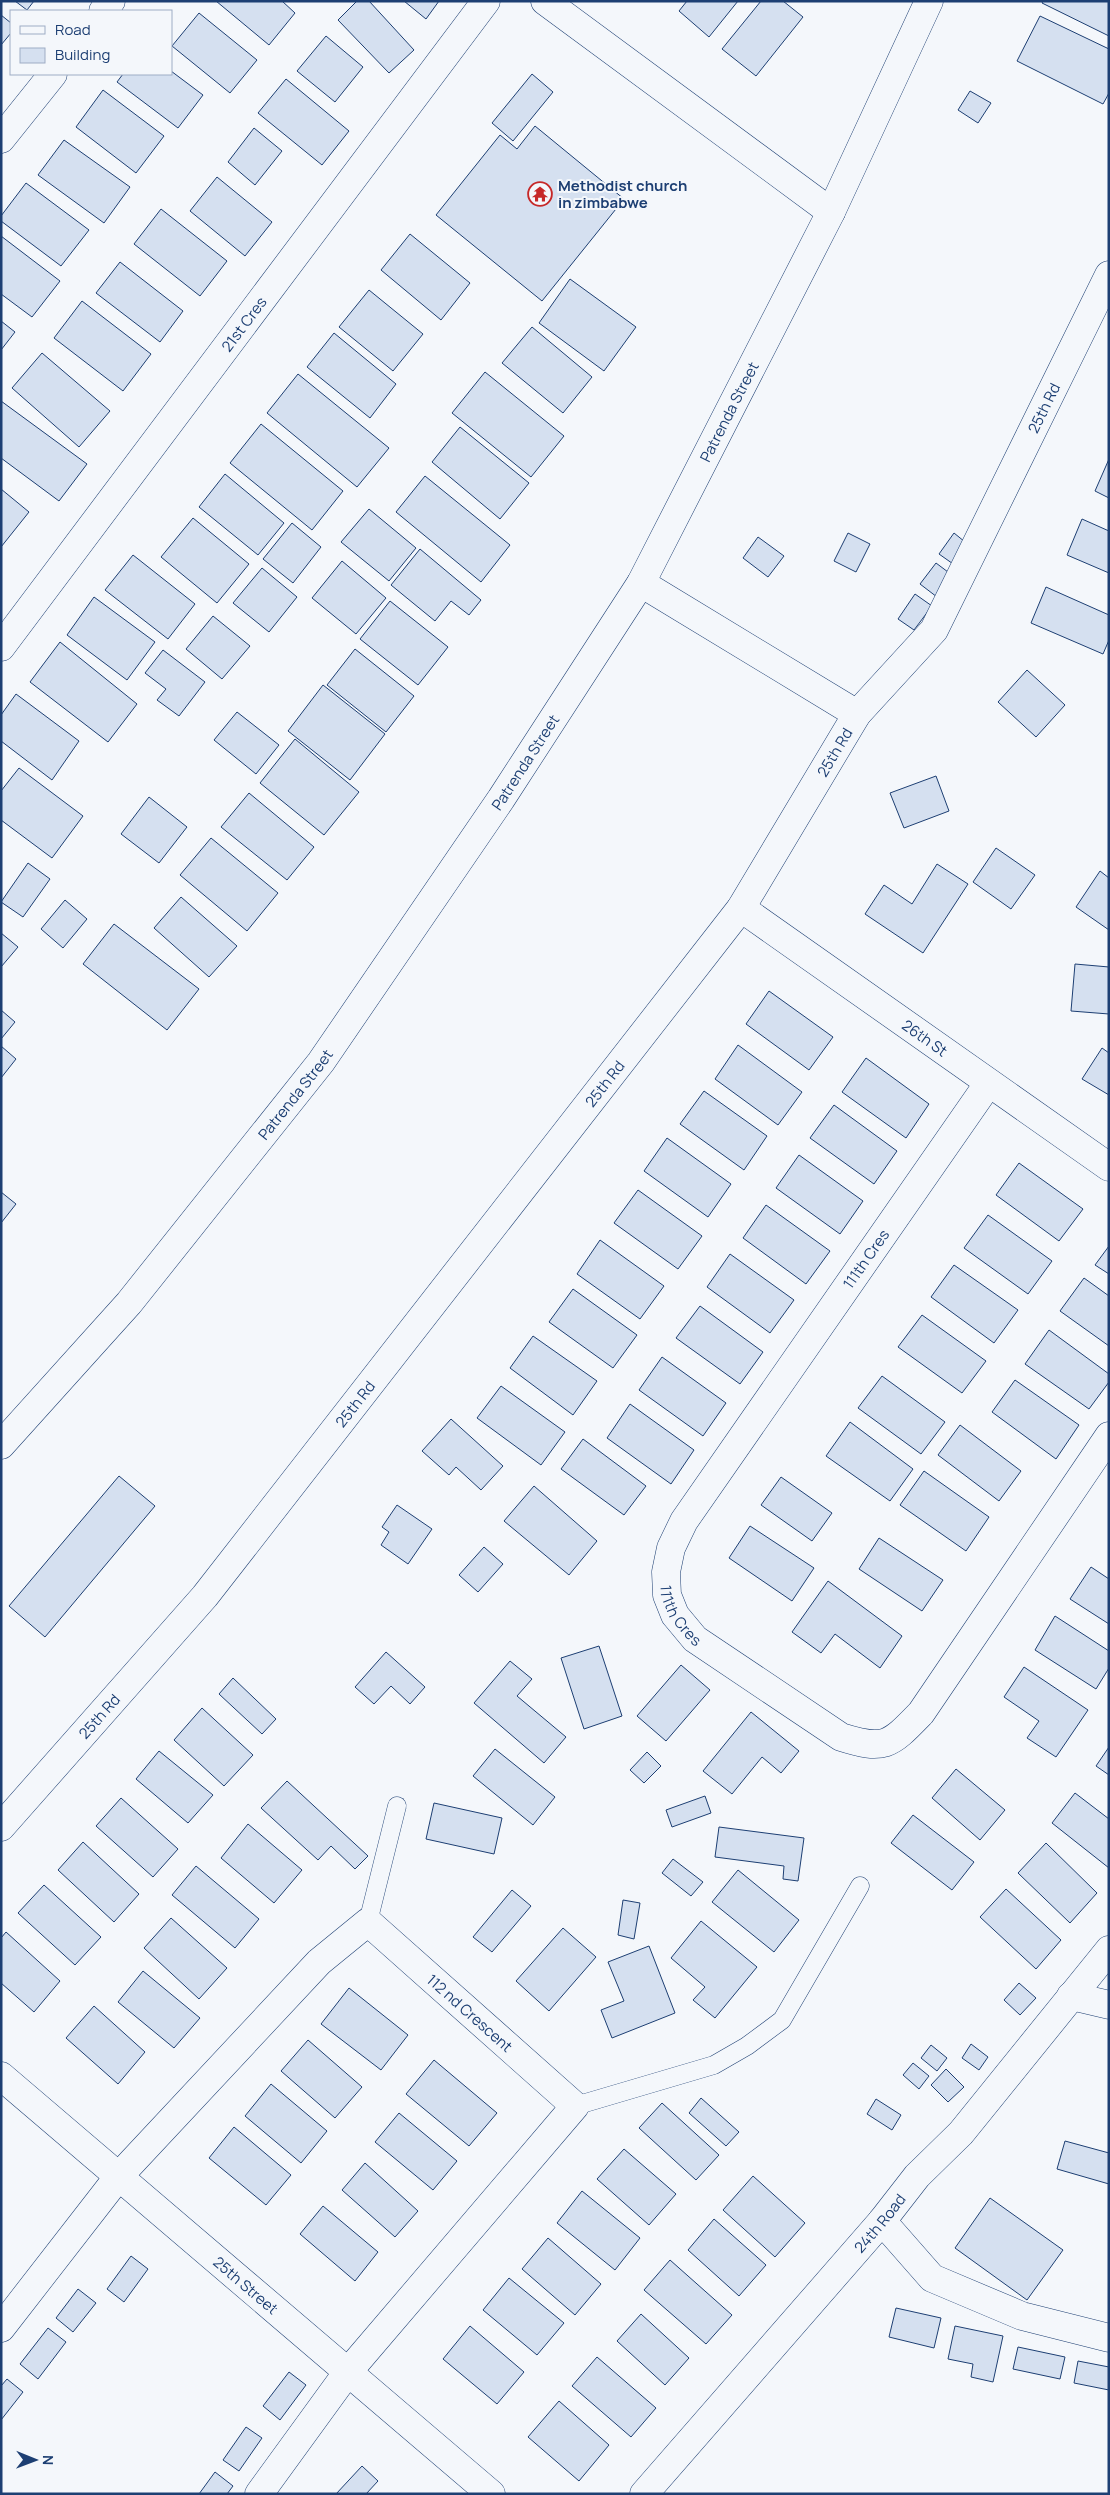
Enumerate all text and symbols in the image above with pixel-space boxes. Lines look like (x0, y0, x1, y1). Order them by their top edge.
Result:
legend (10, 10, 172, 75)
text: Road (55, 19, 91, 40)
text: Building (55, 44, 110, 65)
place label: Methodist church in zimbabwe (558, 175, 687, 213)
temple icon: Methodist church in zimbabwe (527, 181, 553, 207)
street label: 21st Cres (216, 292, 271, 356)
street label: Patrenda Street (694, 358, 763, 465)
street label: 25th Rd (1022, 379, 1065, 436)
street label: Patrenda Street (486, 710, 564, 814)
street label: 25th Rd (811, 724, 857, 780)
street label: 26th St (898, 1014, 952, 1061)
street label: Patrenda Street (253, 1045, 337, 1144)
street label: 25th Rd (580, 1056, 629, 1111)
street label: 111th Cres (838, 1225, 894, 1293)
street label: 25th Rd (330, 1376, 380, 1431)
street label: 111th Cres (656, 1585, 705, 1651)
street label: 25th Rd (73, 1689, 125, 1743)
street label: 112 nd Crescent (423, 1969, 517, 2056)
street label: 24th Road (849, 2189, 910, 2257)
street label: 25th Street (209, 2251, 283, 2319)
north arrow (10, 2435, 60, 2485)
text: N (39, 2455, 58, 2465)

